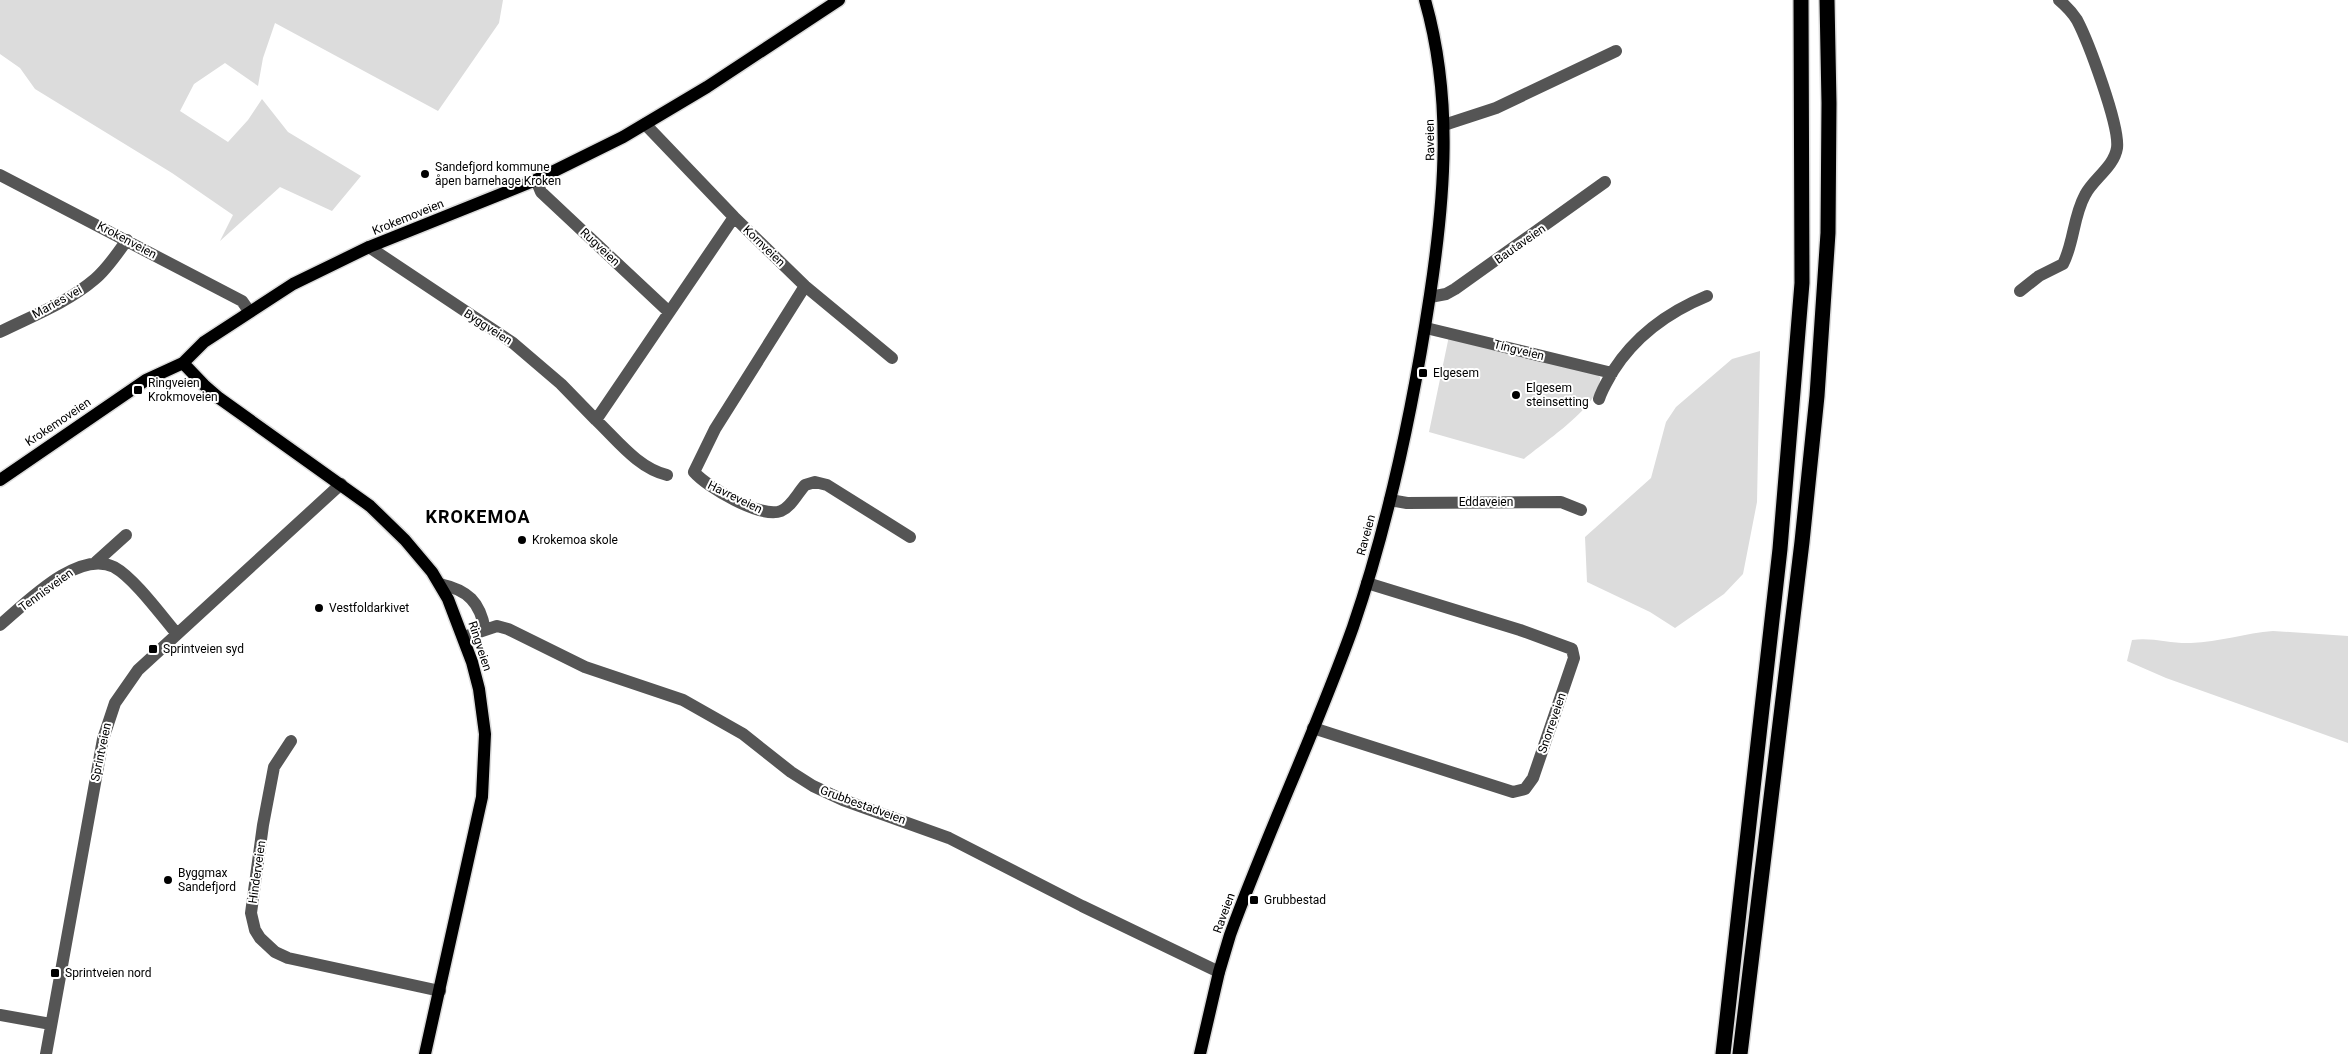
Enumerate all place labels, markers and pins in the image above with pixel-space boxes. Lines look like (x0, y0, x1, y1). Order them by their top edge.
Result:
place label: Sandefjord kommune åpen barnehage Kroken (435, 160, 561, 188)
marker: Sandefjord kommune åpen barnehage Kroken (419, 168, 431, 180)
place label: Elgesem (1433, 366, 1479, 380)
marker: Elgesem (1417, 367, 1429, 379)
place label: Ringveien Krokmoveien (148, 376, 218, 404)
place label: Elgesem steinsetting (1526, 381, 1589, 409)
marker: Ringveien Krokmoveien (132, 384, 144, 396)
marker: Elgesem steinsetting (1510, 389, 1522, 401)
place label: Krokemoa skole (532, 533, 618, 547)
marker: Krokemoa skole (516, 534, 528, 546)
place label: Vestfoldarkivet (329, 601, 409, 615)
marker: Vestfoldarkivet (313, 602, 325, 614)
place label: Sprintveien syd (163, 642, 244, 656)
marker: Sprintveien syd (147, 643, 159, 655)
place label: Byggmax Sandefjord (178, 866, 236, 894)
marker: Byggmax Sandefjord (162, 874, 174, 886)
place label: Grubbestad (1264, 893, 1326, 907)
marker: Grubbestad (1248, 894, 1260, 906)
place label: Sprintveien nord (65, 966, 152, 980)
marker: Sprintveien nord (49, 967, 61, 979)

